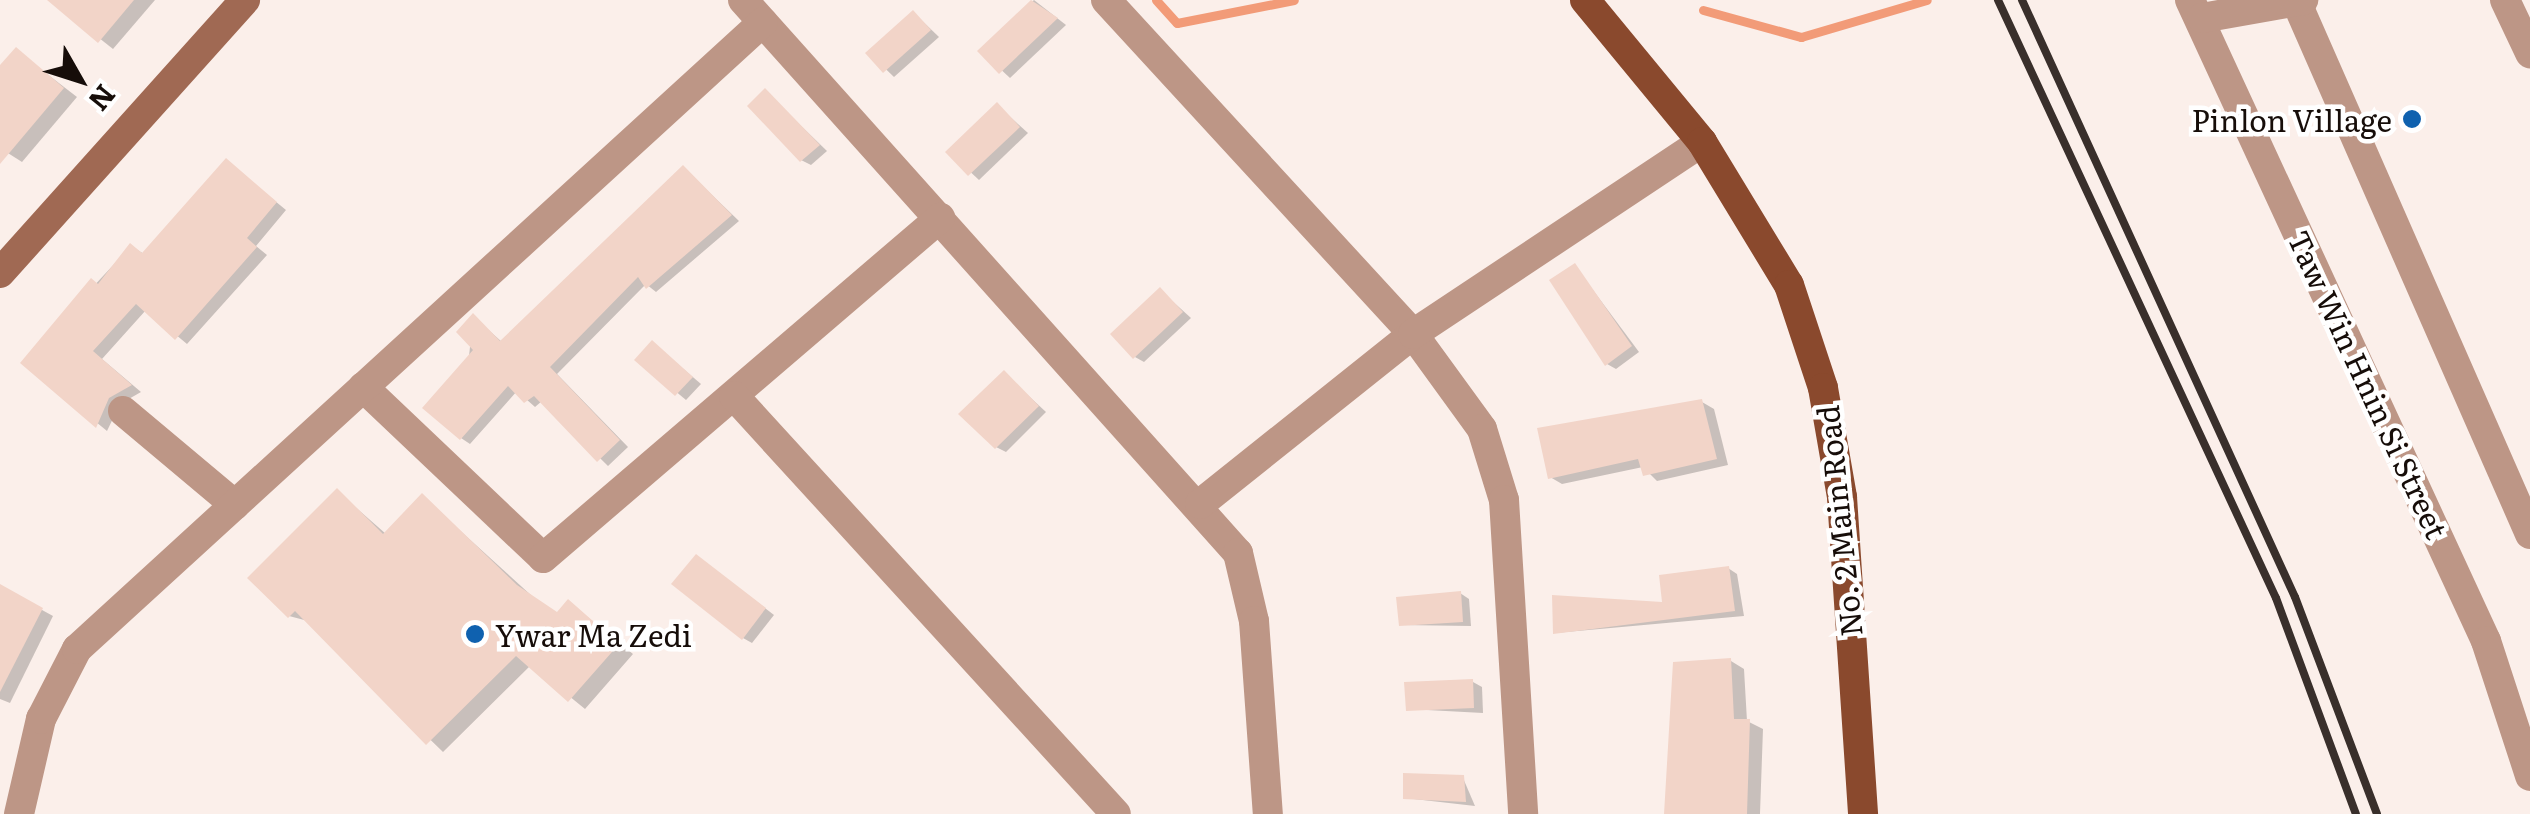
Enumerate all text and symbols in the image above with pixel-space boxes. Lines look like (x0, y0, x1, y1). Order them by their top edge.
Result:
north arrow (30, 30, 130, 130)
text: N (80, 77, 127, 121)
place label: Pinlon Village (2192, 101, 2392, 137)
marker: Pinlon Village (2401, 108, 2423, 130)
street label: Taw Win Hnin Si Street (2282, 224, 2456, 544)
street label: No. 2 Main Road (1808, 404, 1868, 638)
place label: Ywar Ma Zedi (495, 616, 692, 652)
marker: Ywar Ma Zedi (464, 623, 486, 645)

